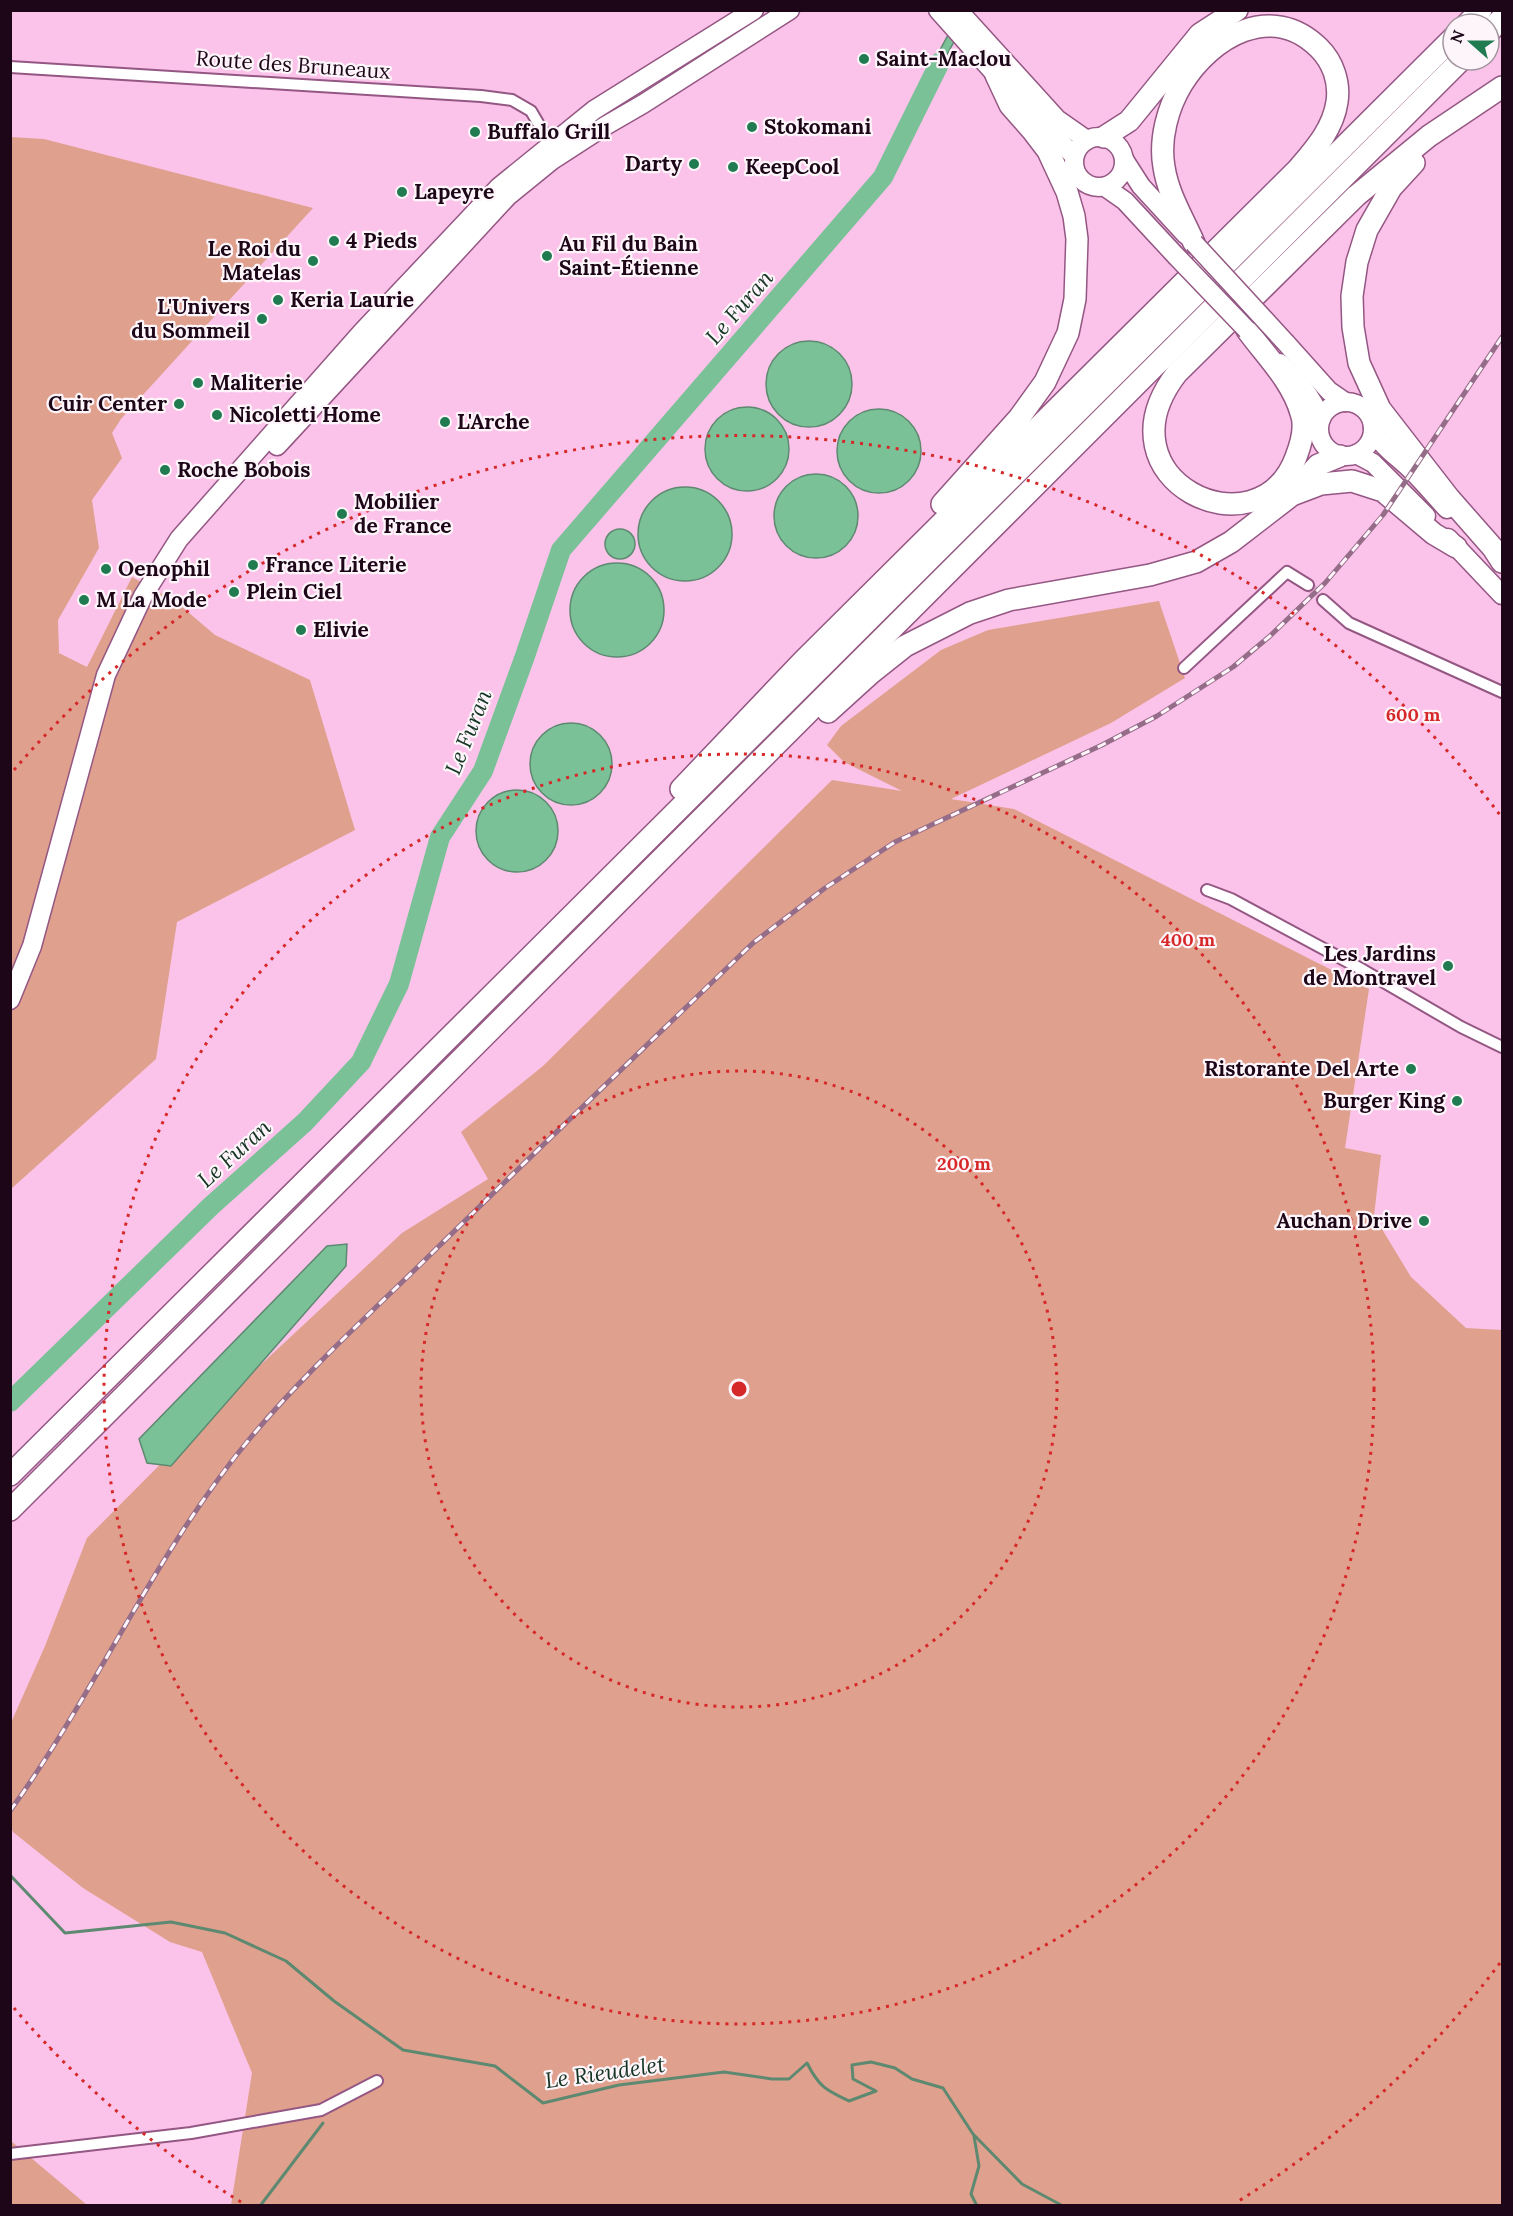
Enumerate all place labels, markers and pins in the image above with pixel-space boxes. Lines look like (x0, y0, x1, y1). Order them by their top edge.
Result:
place label: Saint-Maclou (876, 45, 1011, 72)
marker: Saint-Maclou (857, 52, 871, 66)
place label: Stokomani (764, 113, 871, 140)
place label: Buffalo Grill (487, 118, 611, 145)
marker: Stokomani (745, 120, 759, 134)
marker: Buffalo Grill (468, 125, 482, 139)
place label: Darty (625, 150, 682, 177)
place label: KeepCool (745, 153, 840, 180)
marker: Darty (687, 157, 701, 171)
marker: KeepCool (726, 160, 740, 174)
place label: Lapeyre (414, 178, 494, 205)
marker: Lapeyre (395, 185, 409, 199)
place label: 4 Pieds (346, 227, 417, 254)
place label: Au Fil du Bain Saint-Étienne (559, 230, 699, 281)
marker: 4 Pieds (327, 234, 341, 248)
place label: Le Roi du Matelas (208, 235, 301, 286)
marker: Au Fil du Bain Saint-Étienne (540, 249, 554, 263)
marker: Le Roi du Matelas (306, 254, 320, 268)
place label: Keria Laurie (290, 286, 414, 313)
place label: L'Univers du Sommeil (131, 293, 250, 344)
marker: Keria Laurie (271, 293, 285, 307)
marker: L'Univers du Sommeil (255, 312, 269, 326)
place label: Maliterie (210, 369, 303, 396)
marker: Maliterie (191, 376, 205, 390)
place label: Cuir Center (48, 390, 167, 417)
marker: Cuir Center (172, 397, 186, 411)
place label: Nicoletti Home (229, 401, 381, 428)
marker: Nicoletti Home (210, 408, 224, 422)
place label: L'Arche (457, 408, 529, 435)
marker: L'Arche (438, 415, 452, 429)
place label: Roche Bobois (177, 456, 310, 483)
marker: Roche Bobois (158, 463, 172, 477)
place label: Mobilier de France (354, 488, 452, 539)
marker: Mobilier de France (335, 507, 349, 521)
place label: France Literie (265, 551, 406, 578)
place label: Oenophil (118, 555, 210, 582)
marker: France Literie (246, 558, 260, 572)
marker: Oenophil (99, 562, 113, 576)
place label: Plein Ciel (246, 578, 343, 605)
marker: Plein Ciel (227, 585, 241, 599)
place label: M La Mode (96, 586, 207, 613)
marker: M La Mode (77, 593, 91, 607)
place label: Elivie (313, 616, 369, 643)
marker: Elivie (294, 623, 308, 637)
place label: Les Jardins de Montravel (1303, 940, 1436, 991)
marker: Les Jardins de Montravel (1441, 959, 1455, 973)
place label: Ristorante Del Arte (1204, 1055, 1399, 1082)
marker: Ristorante Del Arte (1404, 1062, 1418, 1076)
place label: Burger King (1323, 1087, 1446, 1114)
marker: Burger King (1450, 1094, 1464, 1108)
place label: Auchan Drive (1277, 1207, 1412, 1234)
marker: Auchan Drive (1417, 1214, 1431, 1228)
centre of rings (729, 1379, 749, 1399)

